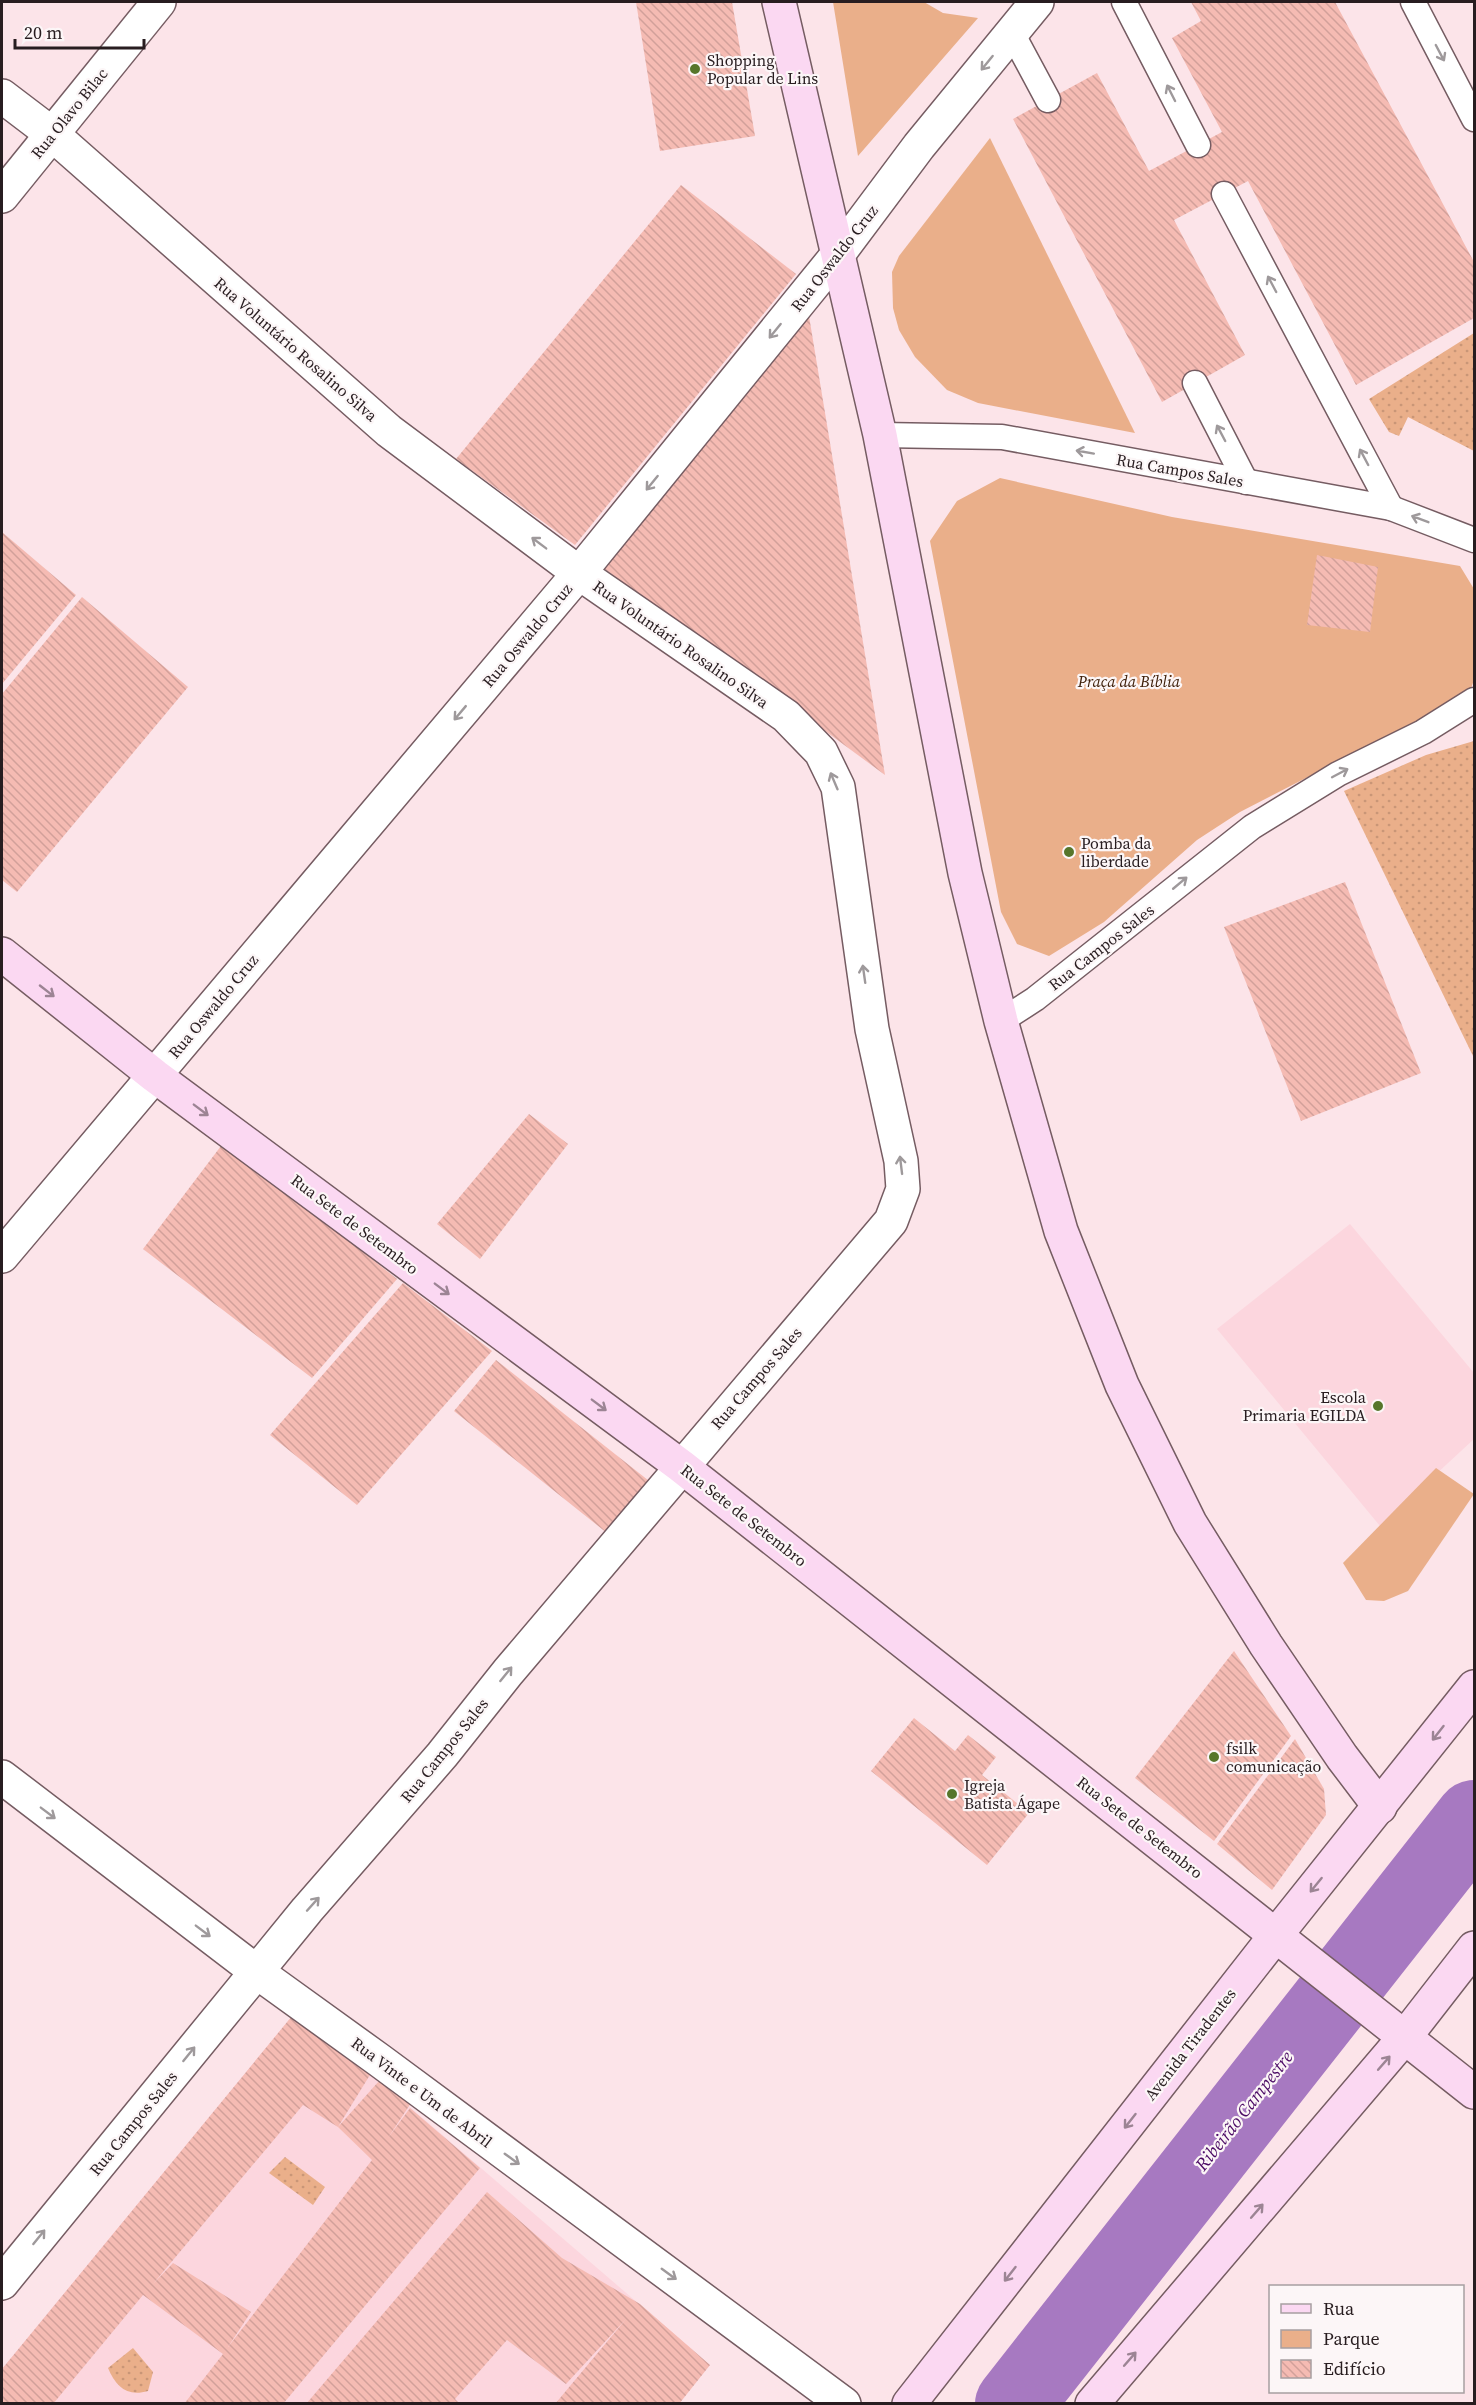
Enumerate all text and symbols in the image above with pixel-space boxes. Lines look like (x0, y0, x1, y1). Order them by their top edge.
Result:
scale bar (15, 12, 144, 50)
text: 20 m (24, 20, 62, 45)
one-way arrow (1435, 44, 1446, 62)
place label: Shopping Popular de Lins (707, 49, 818, 89)
one-way arrow (981, 55, 994, 71)
marker: Shopping Popular de Lins (688, 62, 702, 76)
street label: Rua Olavo Bilac (26, 63, 113, 163)
one-way arrow (1165, 84, 1177, 102)
street label: Rua Oswaldo Cruz (785, 200, 883, 316)
street label: Rua Voluntário Rosalino Silva (210, 272, 383, 427)
one-way arrow (1266, 276, 1277, 294)
one-way arrow (769, 323, 782, 339)
one-way arrow (1214, 424, 1226, 442)
one-way arrow (1076, 446, 1095, 457)
street label: Rua Campos Sales (1115, 448, 1245, 492)
one-way arrow (1358, 448, 1369, 466)
one-way arrow (646, 475, 659, 491)
one-way arrow (1411, 513, 1430, 524)
one-way arrow (531, 537, 547, 549)
street label: Rua Voluntário Rosalino Silva (589, 575, 774, 714)
street label: Rua Oswaldo Cruz (477, 578, 577, 692)
park label: Praça da Bíblia (1077, 670, 1181, 692)
one-way arrow (454, 705, 467, 721)
one-way arrow (1331, 767, 1349, 778)
one-way arrow (828, 773, 839, 791)
place label: Pomba da liberdade (1081, 832, 1152, 872)
marker: Pomba da liberdade (1062, 845, 1076, 859)
one-way arrow (1172, 876, 1187, 890)
street label: Rua Campos Sales (1043, 899, 1159, 995)
street label: Rua Oswaldo Cruz (163, 949, 263, 1063)
one-way arrow (859, 964, 870, 984)
one-way arrow (39, 984, 55, 997)
one-way arrow (193, 1104, 209, 1117)
one-way arrow (895, 1155, 906, 1175)
street label: Rua Sete de Setembro (287, 1169, 424, 1279)
one-way arrow (434, 1283, 450, 1295)
street label: Rua Campos Sales (705, 1322, 807, 1434)
place label: Escola Primaria EGILDA (1243, 1386, 1367, 1426)
one-way arrow (591, 1399, 607, 1411)
marker: Escola Primaria EGILDA (1371, 1399, 1385, 1413)
street label: Rua Sete de Setembro (676, 1459, 812, 1571)
one-way arrow (499, 1666, 512, 1682)
street label: Rua Campos Sales (395, 1693, 493, 1807)
one-way arrow (1432, 1725, 1445, 1741)
place label: fsilk comunicação (1226, 1737, 1322, 1777)
marker: fsilk comunicação (1207, 1750, 1221, 1764)
street label: Rua Sete de Setembro (1072, 1771, 1208, 1883)
place label: Igreja Batista Ágape (964, 1774, 1060, 1814)
marker: Igreja Batista Ágape (945, 1787, 959, 1801)
one-way arrow (40, 1806, 56, 1819)
one-way arrow (1309, 1877, 1323, 1892)
one-way arrow (306, 1896, 320, 1911)
one-way arrow (194, 1925, 210, 1938)
street label: Avenida Tiradentes (1139, 1983, 1241, 2105)
street label: Rua Vinte e Um de Abril (347, 2032, 497, 2152)
water label: Ribeirão Campestre (1188, 2045, 1299, 2177)
one-way arrow (183, 2047, 196, 2063)
one-way arrow (1377, 2055, 1390, 2071)
street label: Rua Campos Sales (84, 2066, 182, 2180)
one-way arrow (1124, 2112, 1137, 2128)
one-way arrow (504, 2152, 520, 2165)
one-way arrow (1250, 2204, 1264, 2219)
one-way arrow (32, 2230, 45, 2246)
one-way arrow (1004, 2266, 1017, 2282)
one-way arrow (661, 2268, 677, 2281)
legend (1269, 2285, 1464, 2393)
text: Rua (1323, 2296, 1355, 2321)
text: Parque (1323, 2326, 1380, 2351)
one-way arrow (1123, 2352, 1137, 2367)
text: Edifício (1323, 2356, 1386, 2381)

